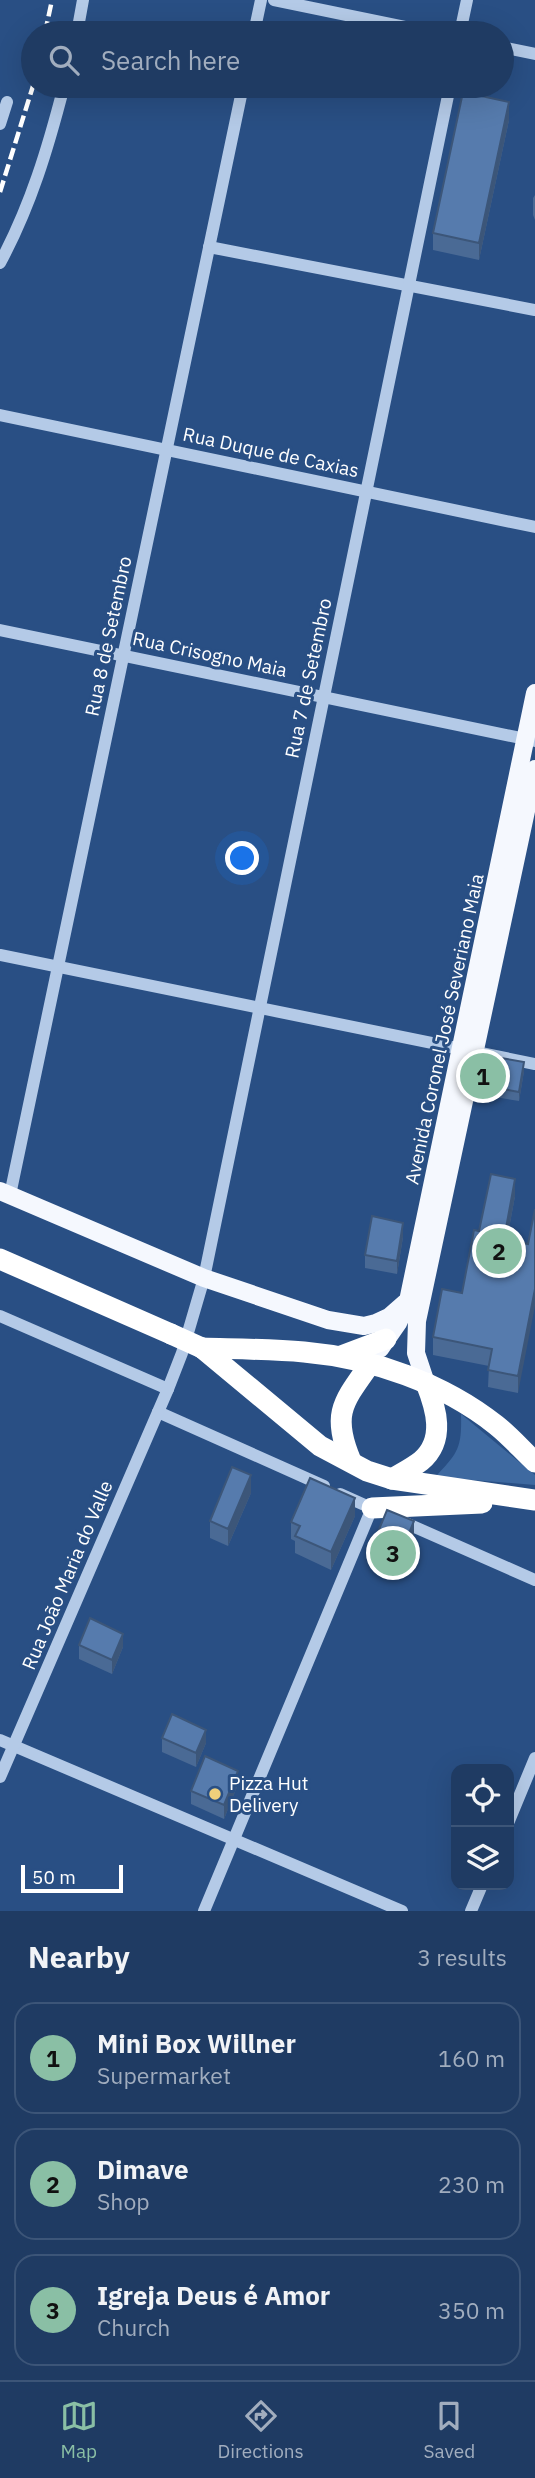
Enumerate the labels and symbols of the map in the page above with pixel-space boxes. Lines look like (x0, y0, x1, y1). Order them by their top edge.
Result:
street label: Rua Duque de Caxias (181, 422, 361, 482)
street label: Rua 8 de Setembro (79, 554, 137, 718)
street label: Rua 7 de Setembro (279, 596, 337, 760)
street label: Rua Crisogno Maia (131, 626, 289, 682)
your location (225, 841, 259, 875)
street label: Avenida Coronel José Severiano Maia (399, 871, 489, 1187)
pin: 1 (460, 1050, 506, 1102)
pin: 2 (476, 1225, 522, 1277)
street label: Rua João Maria do Valle (16, 1477, 118, 1673)
pin: 3 (370, 1527, 416, 1579)
place label: Pizza Hut Delivery (229, 1771, 308, 1817)
marker: Pizza Hut Delivery (207, 1786, 223, 1802)
scale bar (21, 1862, 122, 1894)

